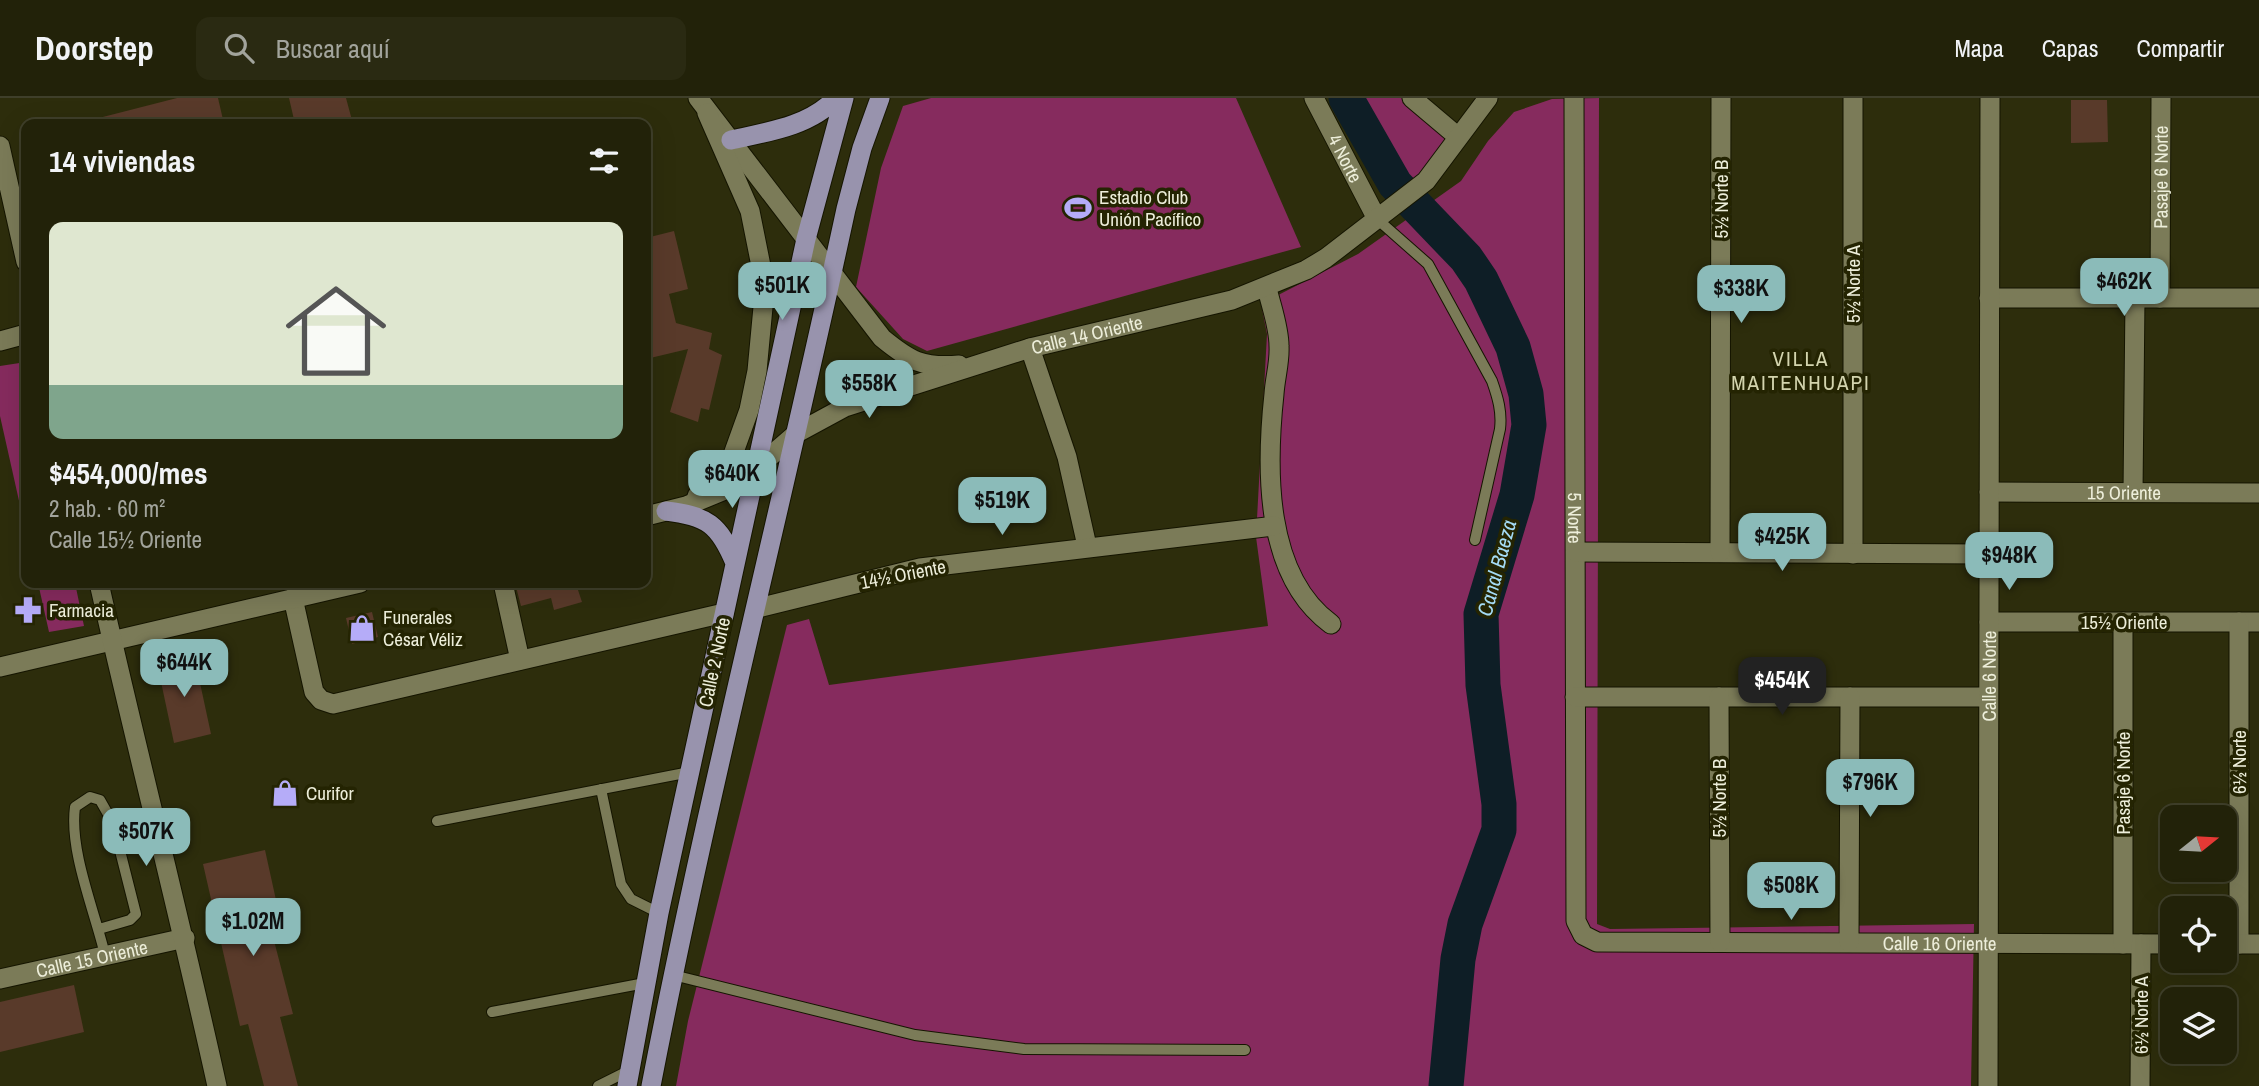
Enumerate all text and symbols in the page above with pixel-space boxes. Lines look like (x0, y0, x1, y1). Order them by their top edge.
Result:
search box (196, 17, 686, 80)
text: Doorstep (35, 26, 154, 70)
icon: search (220, 29, 258, 67)
text: Buscar aquí (276, 31, 390, 66)
text: Mapa (1954, 32, 2004, 64)
text: Capas (2042, 32, 2099, 64)
text: Compartir (2137, 32, 2224, 64)
street label: Pasaje 6 Norte (2147, 125, 2174, 229)
street label: 4 Norte (1322, 130, 1369, 187)
text: 14 viviendas (49, 141, 195, 181)
icon: filters (585, 142, 623, 180)
street label: 5½ Norte B (1708, 160, 1734, 238)
place label: Estadio Club Unión Pacífico (1099, 184, 1201, 232)
sports icon: Estadio Club Unión Pacífico (1063, 193, 1093, 223)
street label: 5½ Norte A (1840, 244, 1866, 323)
pin: $462K (2075, 258, 2173, 318)
pin: $501K (733, 262, 831, 322)
text: $462K (2096, 265, 2152, 296)
pin: $338K (1692, 266, 1790, 325)
icon: home (273, 268, 399, 394)
text: $501K (754, 269, 810, 300)
text: $338K (1713, 272, 1769, 303)
street label: Calle 14 Oriente (1029, 309, 1145, 360)
district label: VILLA MAITENHUAPI (1731, 344, 1871, 397)
pin: $558K (820, 360, 918, 420)
text: $558K (841, 367, 897, 398)
pin: $640K (683, 450, 781, 510)
text: $454,000/mes (49, 453, 208, 493)
text: $640K (704, 457, 760, 488)
pin: $519K (953, 478, 1051, 537)
street label: 15 Oriente (2087, 479, 2161, 506)
text: $519K (974, 484, 1030, 515)
street label: 5 Norte (1562, 492, 1588, 544)
text: 2 hab. · 60 m² (49, 493, 165, 524)
pin: $425K (1733, 514, 1831, 573)
water label: Canal Baeza (1470, 516, 1523, 619)
text: $425K (1754, 520, 1810, 551)
text: Calle 15½ Oriente (49, 524, 202, 555)
pin: $948K (1960, 532, 2058, 592)
text: $948K (1981, 539, 2037, 570)
street label: 14½ Oriente (858, 553, 948, 595)
pharmacy icon: Farmacia (13, 595, 43, 625)
place label: Farmacia (49, 597, 114, 623)
place label: Funerales César Véliz (383, 604, 463, 652)
street label: 15½ Oriente (2081, 609, 2167, 635)
shop icon: Funerales César Véliz (347, 613, 377, 643)
street label: Calle 2 Norte (692, 615, 736, 709)
street label: Calle 6 Norte (1976, 630, 2002, 722)
pin: $644K (135, 640, 233, 699)
text: $644K (156, 646, 212, 677)
pin: $454K (1733, 658, 1831, 717)
text: $454K (1754, 664, 1810, 695)
street label: 6½ Norte (2226, 730, 2252, 794)
street label: Pasaje 6 Norte (2110, 731, 2136, 835)
street label: 5½ Norte B (1706, 759, 1732, 837)
pin: $796K (1821, 760, 1919, 819)
text: $796K (1842, 766, 1898, 797)
shop icon: Curifor (270, 778, 300, 808)
place label: Curifor (306, 780, 354, 806)
north arrow (2160, 805, 2236, 882)
map controls (2160, 805, 2237, 1064)
pin: $507K (97, 808, 195, 868)
text: $507K (118, 815, 174, 846)
pin: $508K (1742, 862, 1840, 922)
text: $508K (1763, 869, 1819, 900)
button: locate (2160, 896, 2237, 973)
pin: $1.02M (196, 898, 310, 958)
text: $1.02M (222, 905, 284, 936)
street label: Calle 16 Oriente (1883, 930, 1997, 956)
street label: Calle 15 Oriente (34, 934, 150, 984)
street label: 6½ Norte A (2128, 975, 2154, 1054)
button: layers (2160, 987, 2237, 1064)

